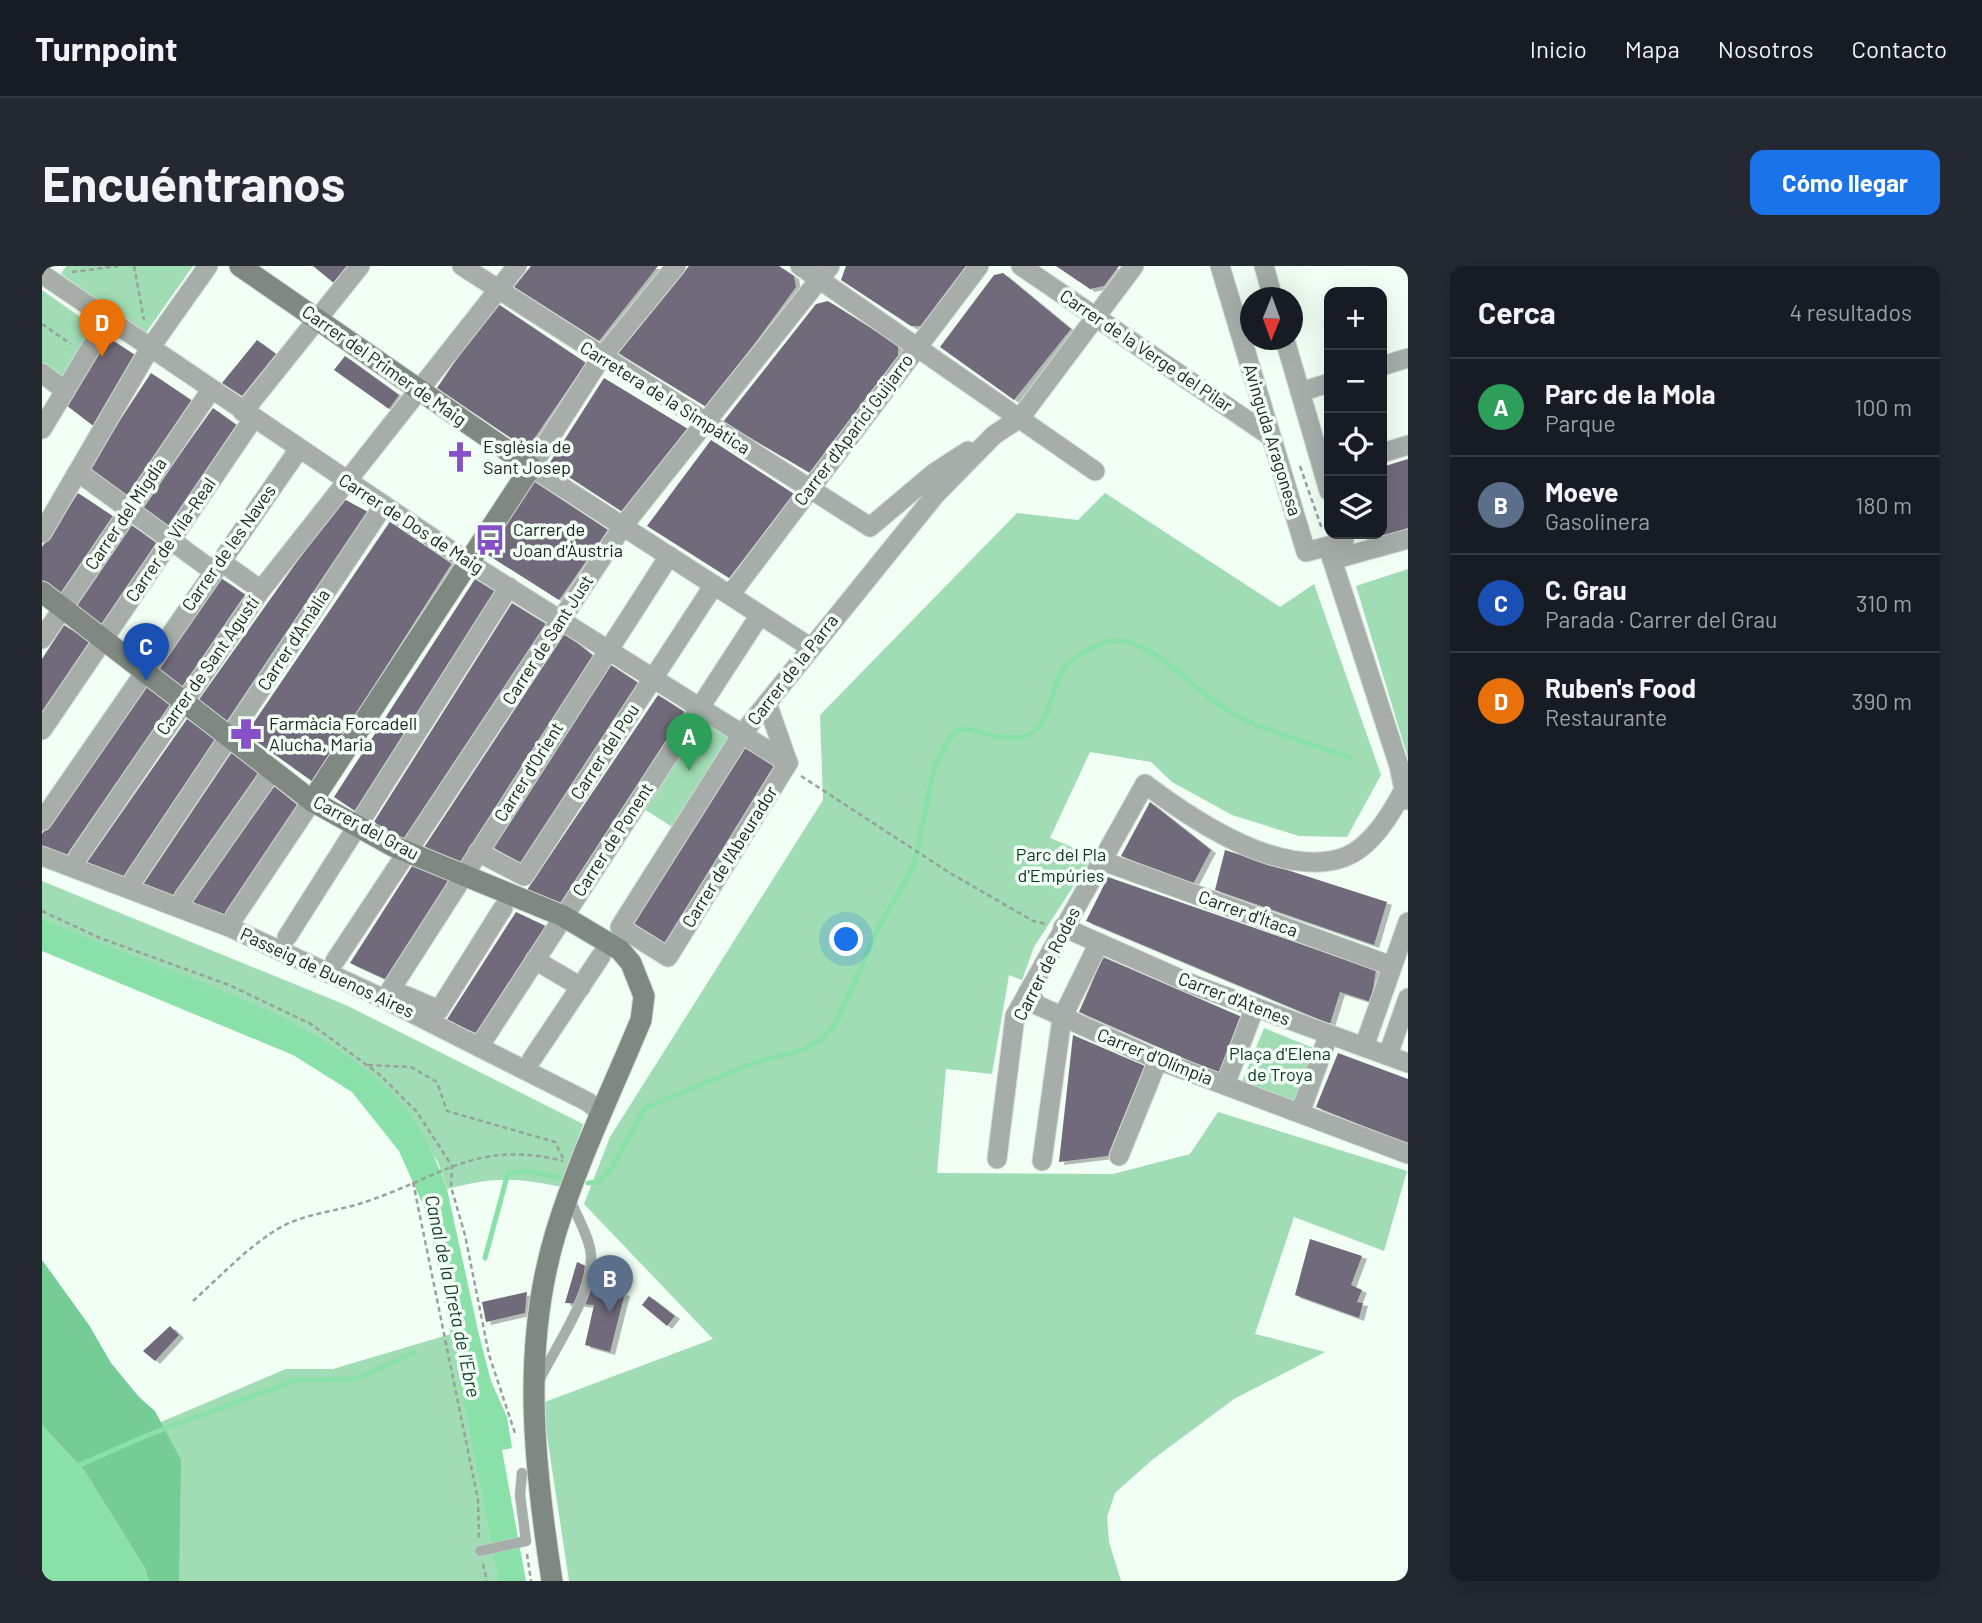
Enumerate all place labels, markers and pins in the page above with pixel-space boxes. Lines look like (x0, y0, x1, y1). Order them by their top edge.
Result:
pin: D (79, 299, 125, 357)
place label: Església de Sant Josep (483, 435, 571, 478)
church icon: Església de Sant Josep (443, 440, 477, 474)
place label: Carrer de Joan d'Àustria (513, 518, 623, 561)
bus stop icon: Carrer de Joan d'Àustria (473, 523, 507, 557)
pin: C (123, 623, 169, 681)
place label: Farmàcia Forcadell Alucha, Maria (269, 712, 417, 755)
pin: A (666, 713, 712, 771)
pharmacy icon: Farmàcia Forcadell Alucha, Maria (229, 717, 263, 751)
pin: B (587, 1255, 633, 1313)

